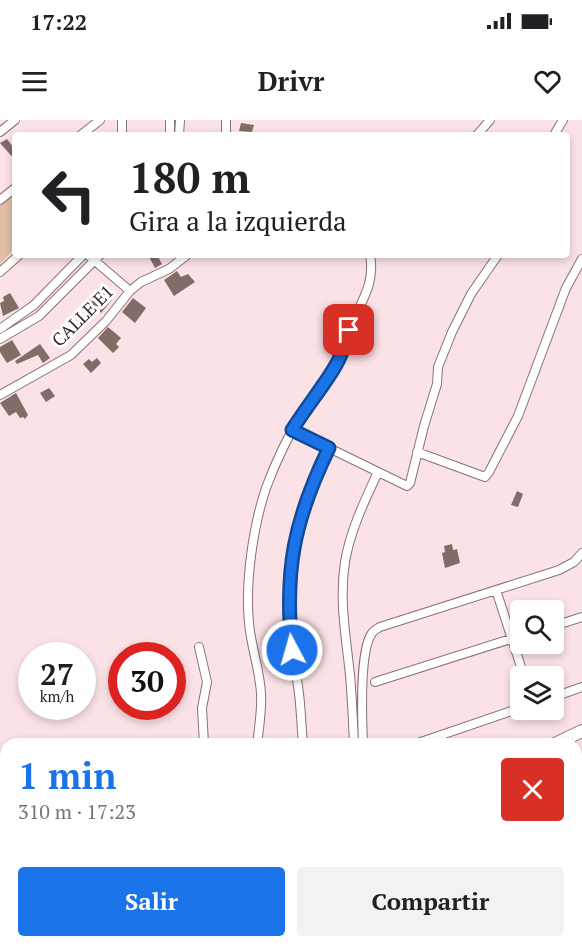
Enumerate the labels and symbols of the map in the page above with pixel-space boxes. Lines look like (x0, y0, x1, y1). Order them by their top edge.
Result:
street label: CALLE E1 (46, 279, 118, 351)
pin (323, 304, 374, 355)
position arrow (260, 618, 324, 682)
speed limit sign: 30 (108, 642, 186, 720)

